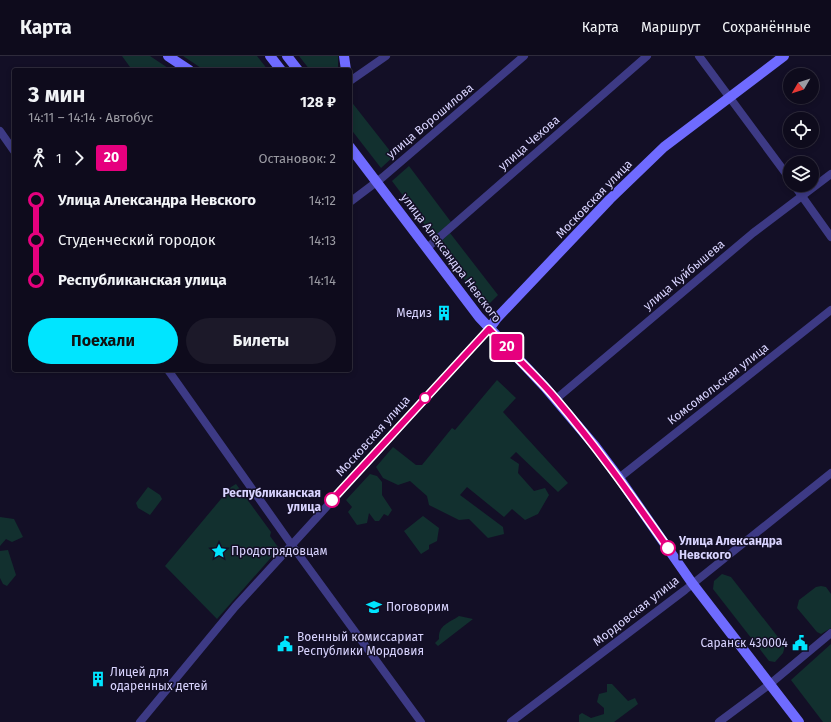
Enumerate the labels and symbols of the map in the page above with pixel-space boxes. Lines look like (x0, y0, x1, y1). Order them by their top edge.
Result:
north arrow (783, 68, 819, 104)
street label: улица Ворошилова (384, 81, 476, 161)
street label: улица Чехова (496, 113, 562, 173)
street label: Московская улица (553, 157, 635, 241)
street label: улица Александра Невского (398, 191, 504, 325)
street label: улица Куйбышева (641, 237, 727, 313)
building icon: Медиз (435, 304, 453, 322)
place label: Медиз (396, 306, 432, 320)
line badge: 20 (489, 334, 525, 360)
street label: Комсомольская улица (665, 340, 771, 428)
unlabelled marker (419, 392, 431, 404)
street label: Московская улица (333, 393, 413, 479)
place label: Республиканская улица (222, 486, 321, 514)
marker: Республиканская улица (324, 492, 340, 508)
place label: Улица Александра Невского (678, 534, 783, 562)
marker: Улица Александра Невского (660, 540, 676, 556)
place icon: Продотрядовцам (210, 542, 228, 560)
place label: Продотрядовцам (231, 544, 328, 558)
street label: Мордовская улица (590, 573, 682, 649)
school or university icon: Поговорим (365, 598, 383, 616)
place label: Поговорим (386, 600, 449, 614)
place label: Военный комиссариат Республики Мордовия (297, 630, 424, 658)
public building icon: Саранск 430004 (791, 634, 809, 652)
public building icon: Военный комиссариат Республики Мордовия (276, 635, 294, 653)
place label: Саранск 430004 (700, 636, 789, 650)
place label: Лицей для одаренных детей (110, 665, 208, 693)
building icon: Лицей для одаренных детей (89, 670, 107, 688)

